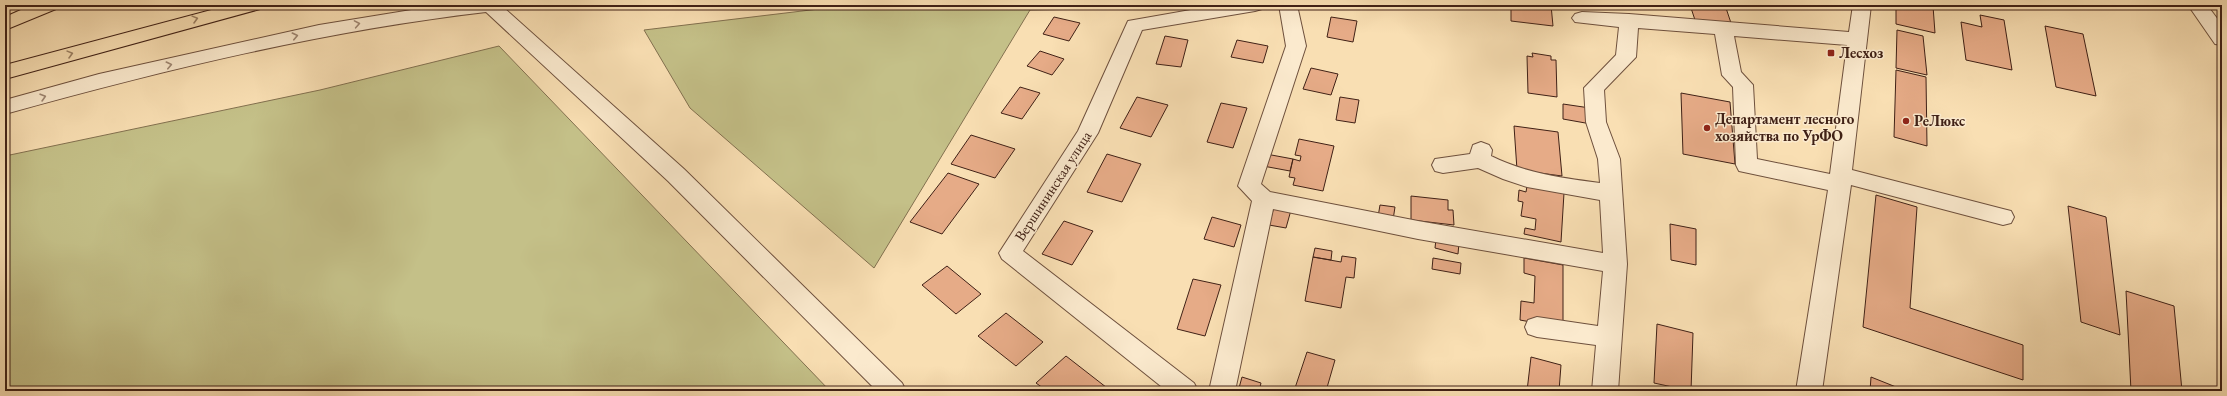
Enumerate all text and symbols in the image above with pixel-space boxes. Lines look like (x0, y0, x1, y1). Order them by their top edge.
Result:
one-way arrow (192, 16, 198, 24)
one-way arrow (354, 21, 360, 29)
one-way arrow (292, 33, 299, 41)
place label: Лесхоз (1839, 43, 1883, 62)
marker: Лесхоз (1826, 48, 1836, 58)
one-way arrow (66, 50, 73, 59)
one-way arrow (165, 61, 172, 70)
one-way arrow (39, 93, 46, 101)
place label: Департамент лесного хозяйства по УрФО (1715, 109, 1855, 145)
place label: РеЛюкс (1914, 111, 1965, 130)
marker: РеЛюкс (1901, 116, 1911, 126)
marker: Департамент лесного хозяйства по УрФО (1702, 123, 1712, 133)
street label: Вершининская улица (1010, 127, 1095, 245)

